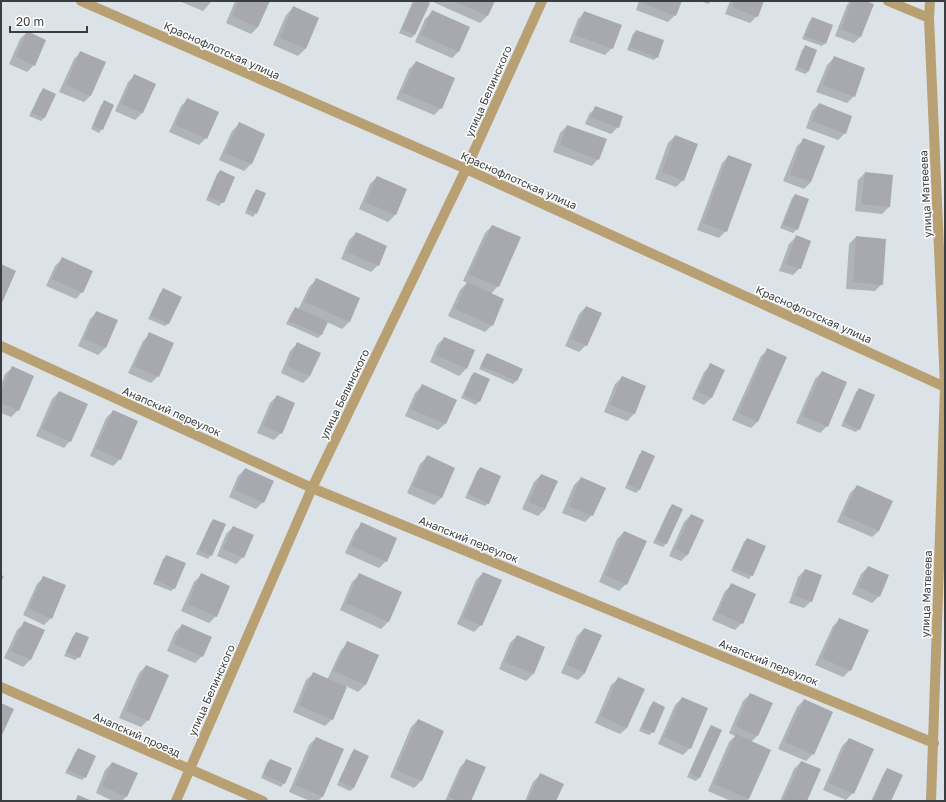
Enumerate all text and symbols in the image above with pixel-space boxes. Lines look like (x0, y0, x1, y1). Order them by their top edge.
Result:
scale bar (10, 8, 87, 34)
text: 20 m (16, 14, 44, 29)
street label: Краснофлотская улица (162, 18, 282, 82)
street label: улица Белинского (462, 43, 514, 139)
street label: Краснофлотская улица (459, 148, 579, 212)
street label: улица Матвеева (916, 150, 934, 238)
street label: Краснофлотская улица (754, 282, 874, 346)
street label: улица Белинского (317, 346, 372, 441)
street label: Анапский переулок (121, 383, 224, 439)
street label: Анапский переулок (417, 513, 521, 565)
street label: улица Матвеева (918, 550, 934, 638)
street label: Анапский переулок (717, 636, 821, 688)
street label: улица Белинского (185, 642, 237, 738)
street label: Анапский проезд (91, 709, 183, 759)

